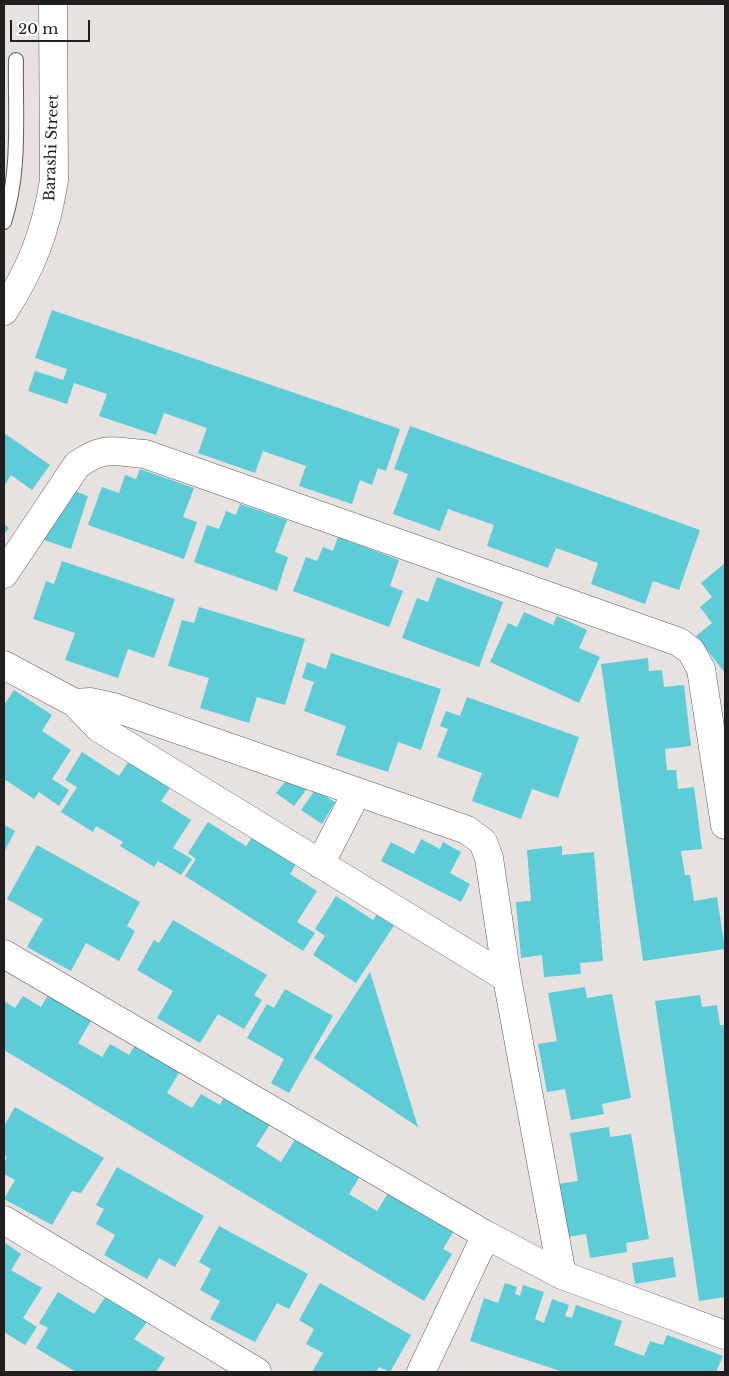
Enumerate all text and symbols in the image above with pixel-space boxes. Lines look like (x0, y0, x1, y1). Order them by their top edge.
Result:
scale bar (12, 10, 92, 42)
text: 20 m (18, 19, 58, 38)
street label: Barashi Street (41, 94, 63, 202)

